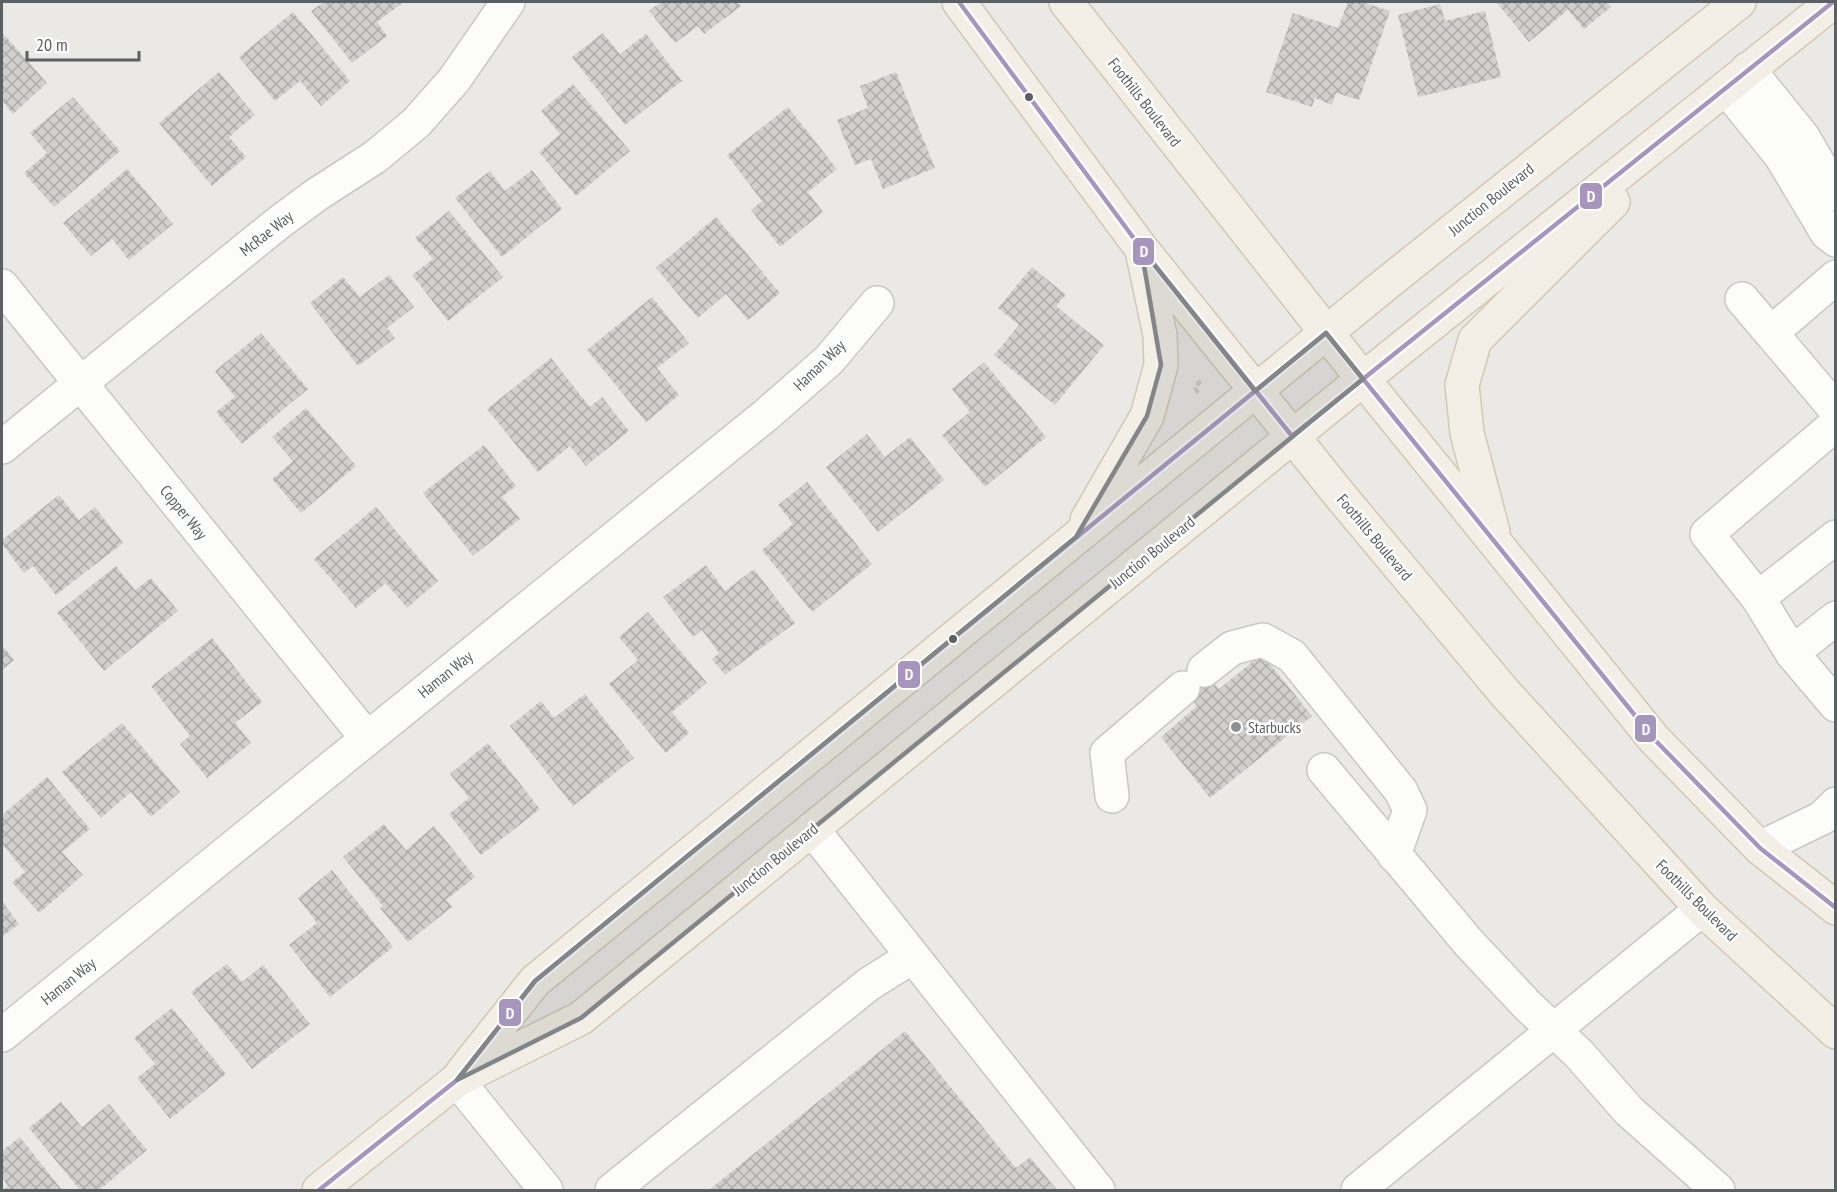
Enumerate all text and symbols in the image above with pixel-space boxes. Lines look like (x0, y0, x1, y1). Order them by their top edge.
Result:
scale bar (27, 24, 140, 62)
text: 20 m (36, 33, 68, 56)
street label: Foothills Boulevard (1104, 54, 1186, 150)
unlabelled marker (1023, 91, 1035, 103)
street label: Junction Boulevard (1443, 158, 1538, 240)
line badge: D (1579, 182, 1603, 210)
text: D (1587, 186, 1596, 206)
street label: McRae Way (235, 206, 297, 260)
line badge: D (1132, 237, 1155, 266)
text: D (1140, 241, 1149, 261)
street label: Haman Way (789, 335, 849, 395)
street label: Copper Way (156, 481, 212, 543)
street label: Foothills Boulevard (1333, 490, 1417, 584)
street label: Junction Boulevard (1104, 511, 1199, 593)
unlabelled marker (947, 633, 959, 645)
street label: Haman Way (414, 646, 476, 702)
line badge: D (897, 660, 921, 689)
text: D (905, 664, 914, 684)
line badge: D (1634, 714, 1657, 743)
place label: Starbucks (1248, 717, 1301, 737)
text: D (1642, 719, 1651, 739)
marker: Starbucks (1229, 720, 1243, 734)
street label: Junction Boulevard (727, 818, 822, 900)
street label: Foothills Boulevard (1652, 855, 1742, 945)
street label: Haman Way (37, 953, 99, 1009)
line badge: D (498, 998, 522, 1027)
text: D (506, 1003, 515, 1023)

